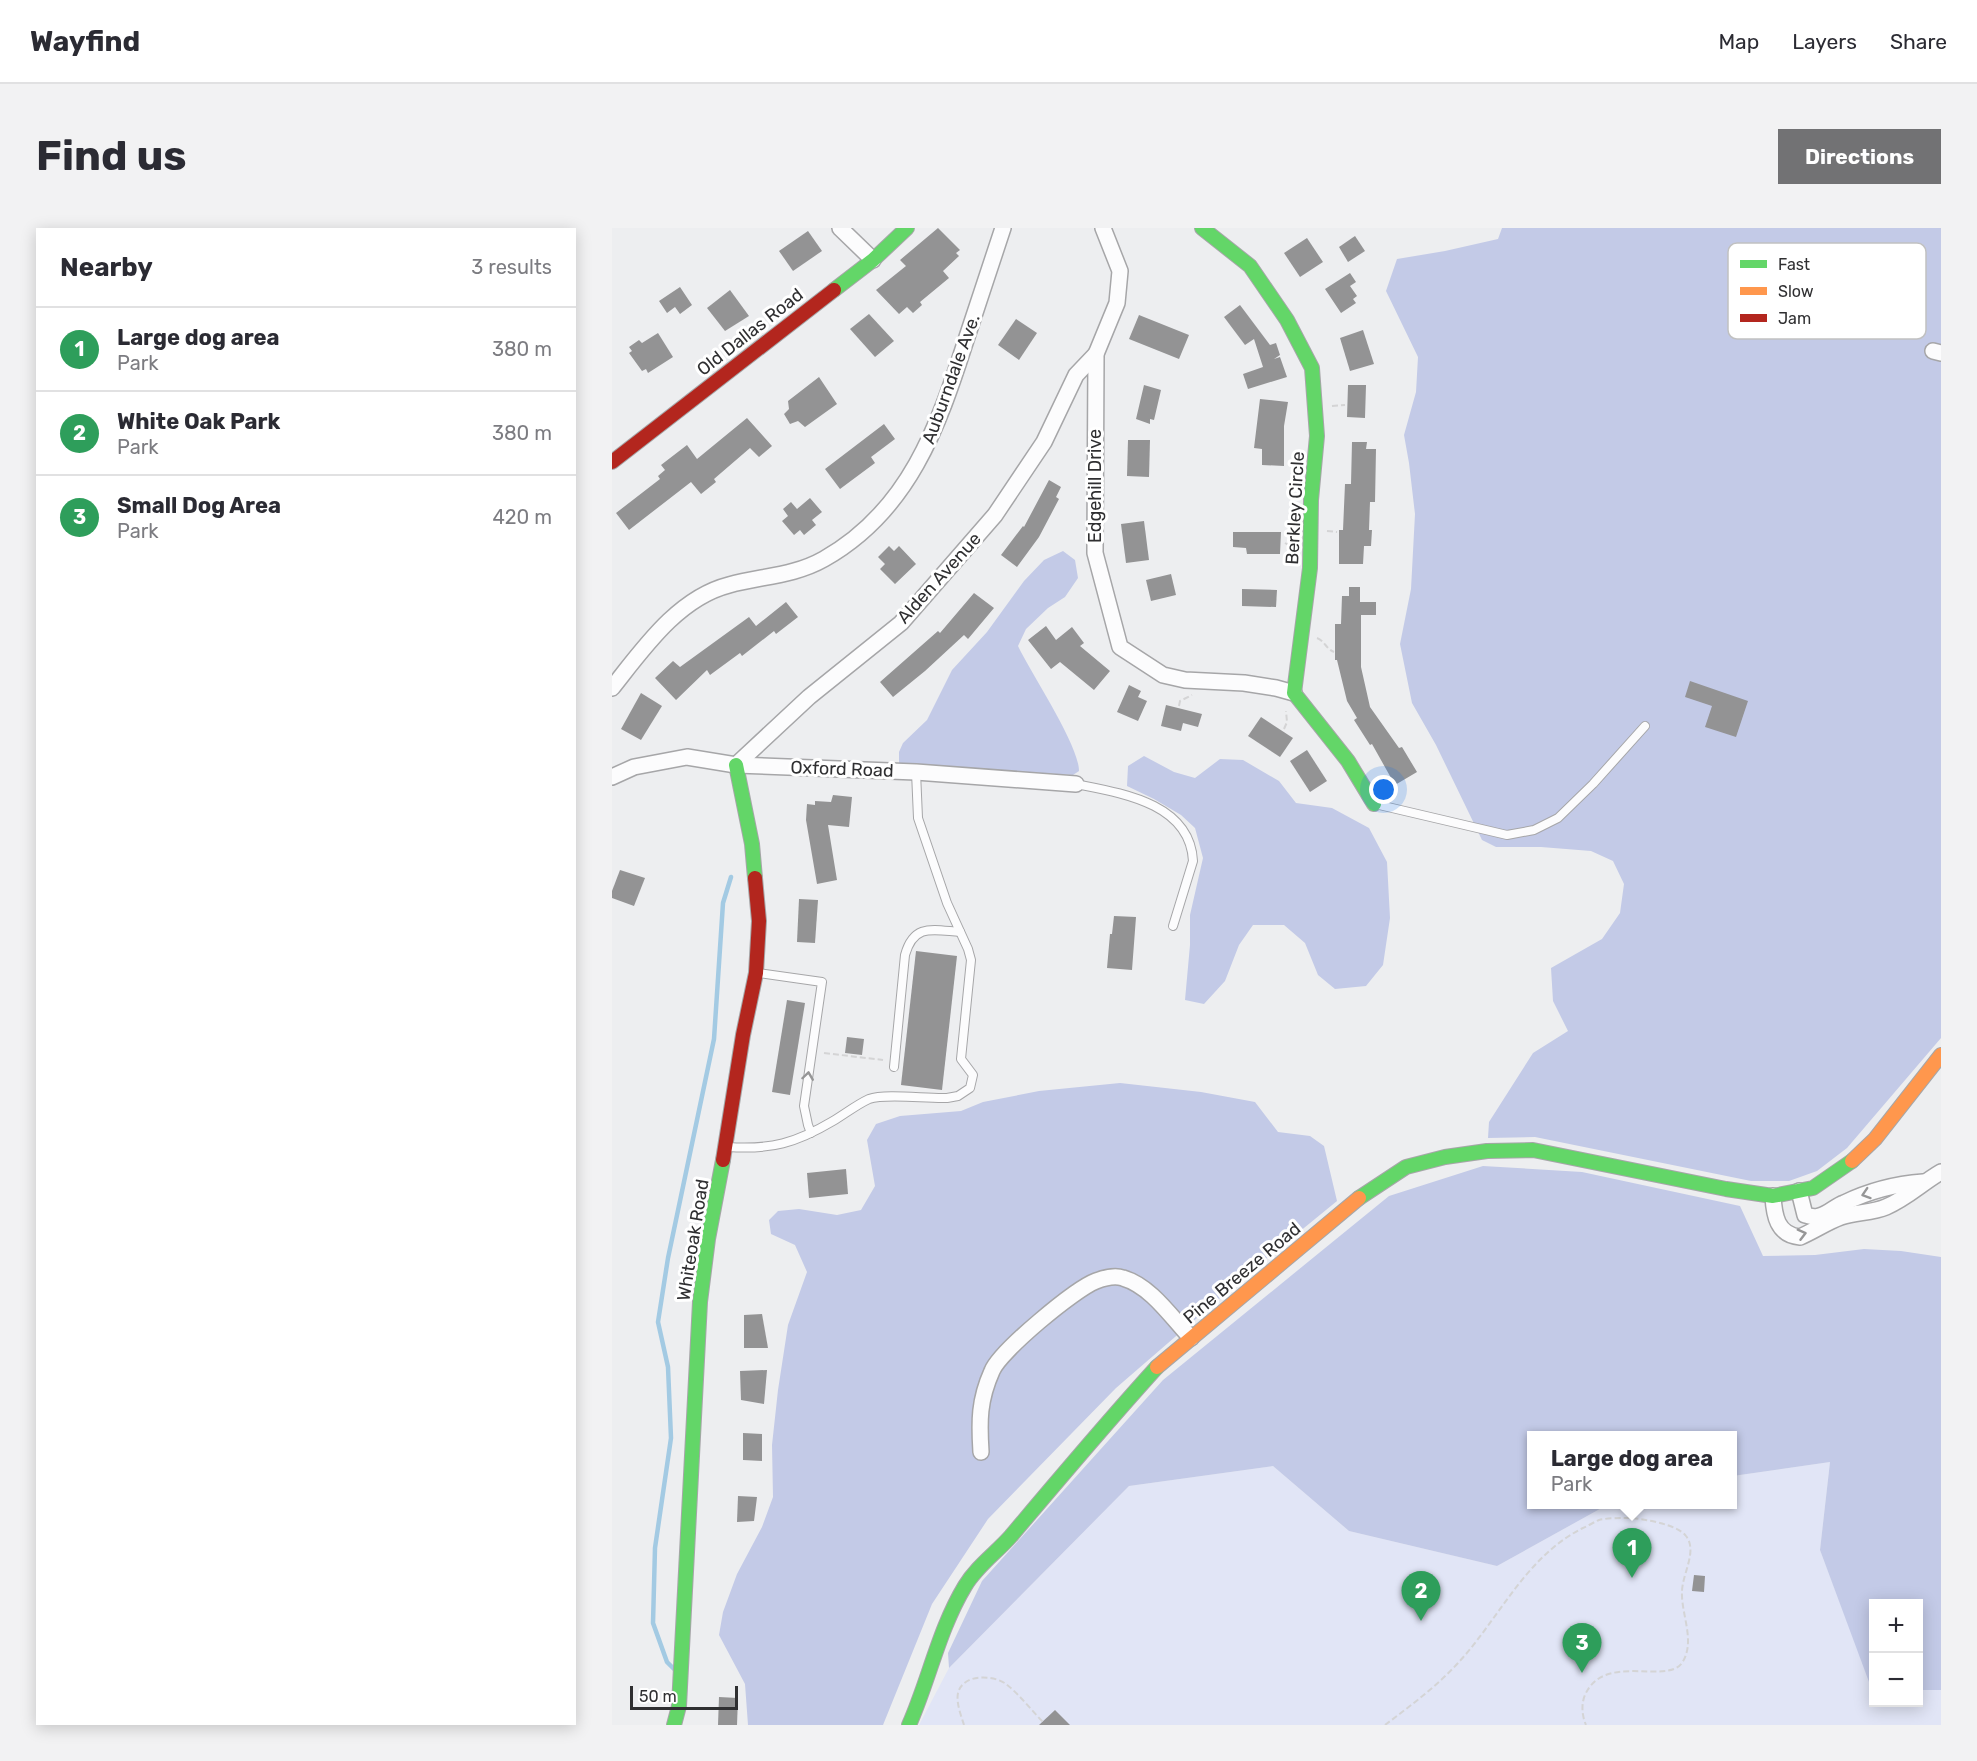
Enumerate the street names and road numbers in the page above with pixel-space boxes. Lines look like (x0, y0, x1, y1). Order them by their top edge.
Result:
street label: Old Dallas Road (692, 284, 808, 380)
street label: Auburndale Ave. (917, 311, 985, 447)
street label: Edgehill Drive (1084, 429, 1106, 543)
street label: Berkley Circle (1281, 451, 1309, 565)
street label: Alden Avenue (892, 528, 986, 628)
street label: Oxford Road (790, 756, 894, 782)
street label: Whiteoak Road (672, 1177, 714, 1303)
street label: Pine Breeze Road (1179, 1218, 1305, 1328)

